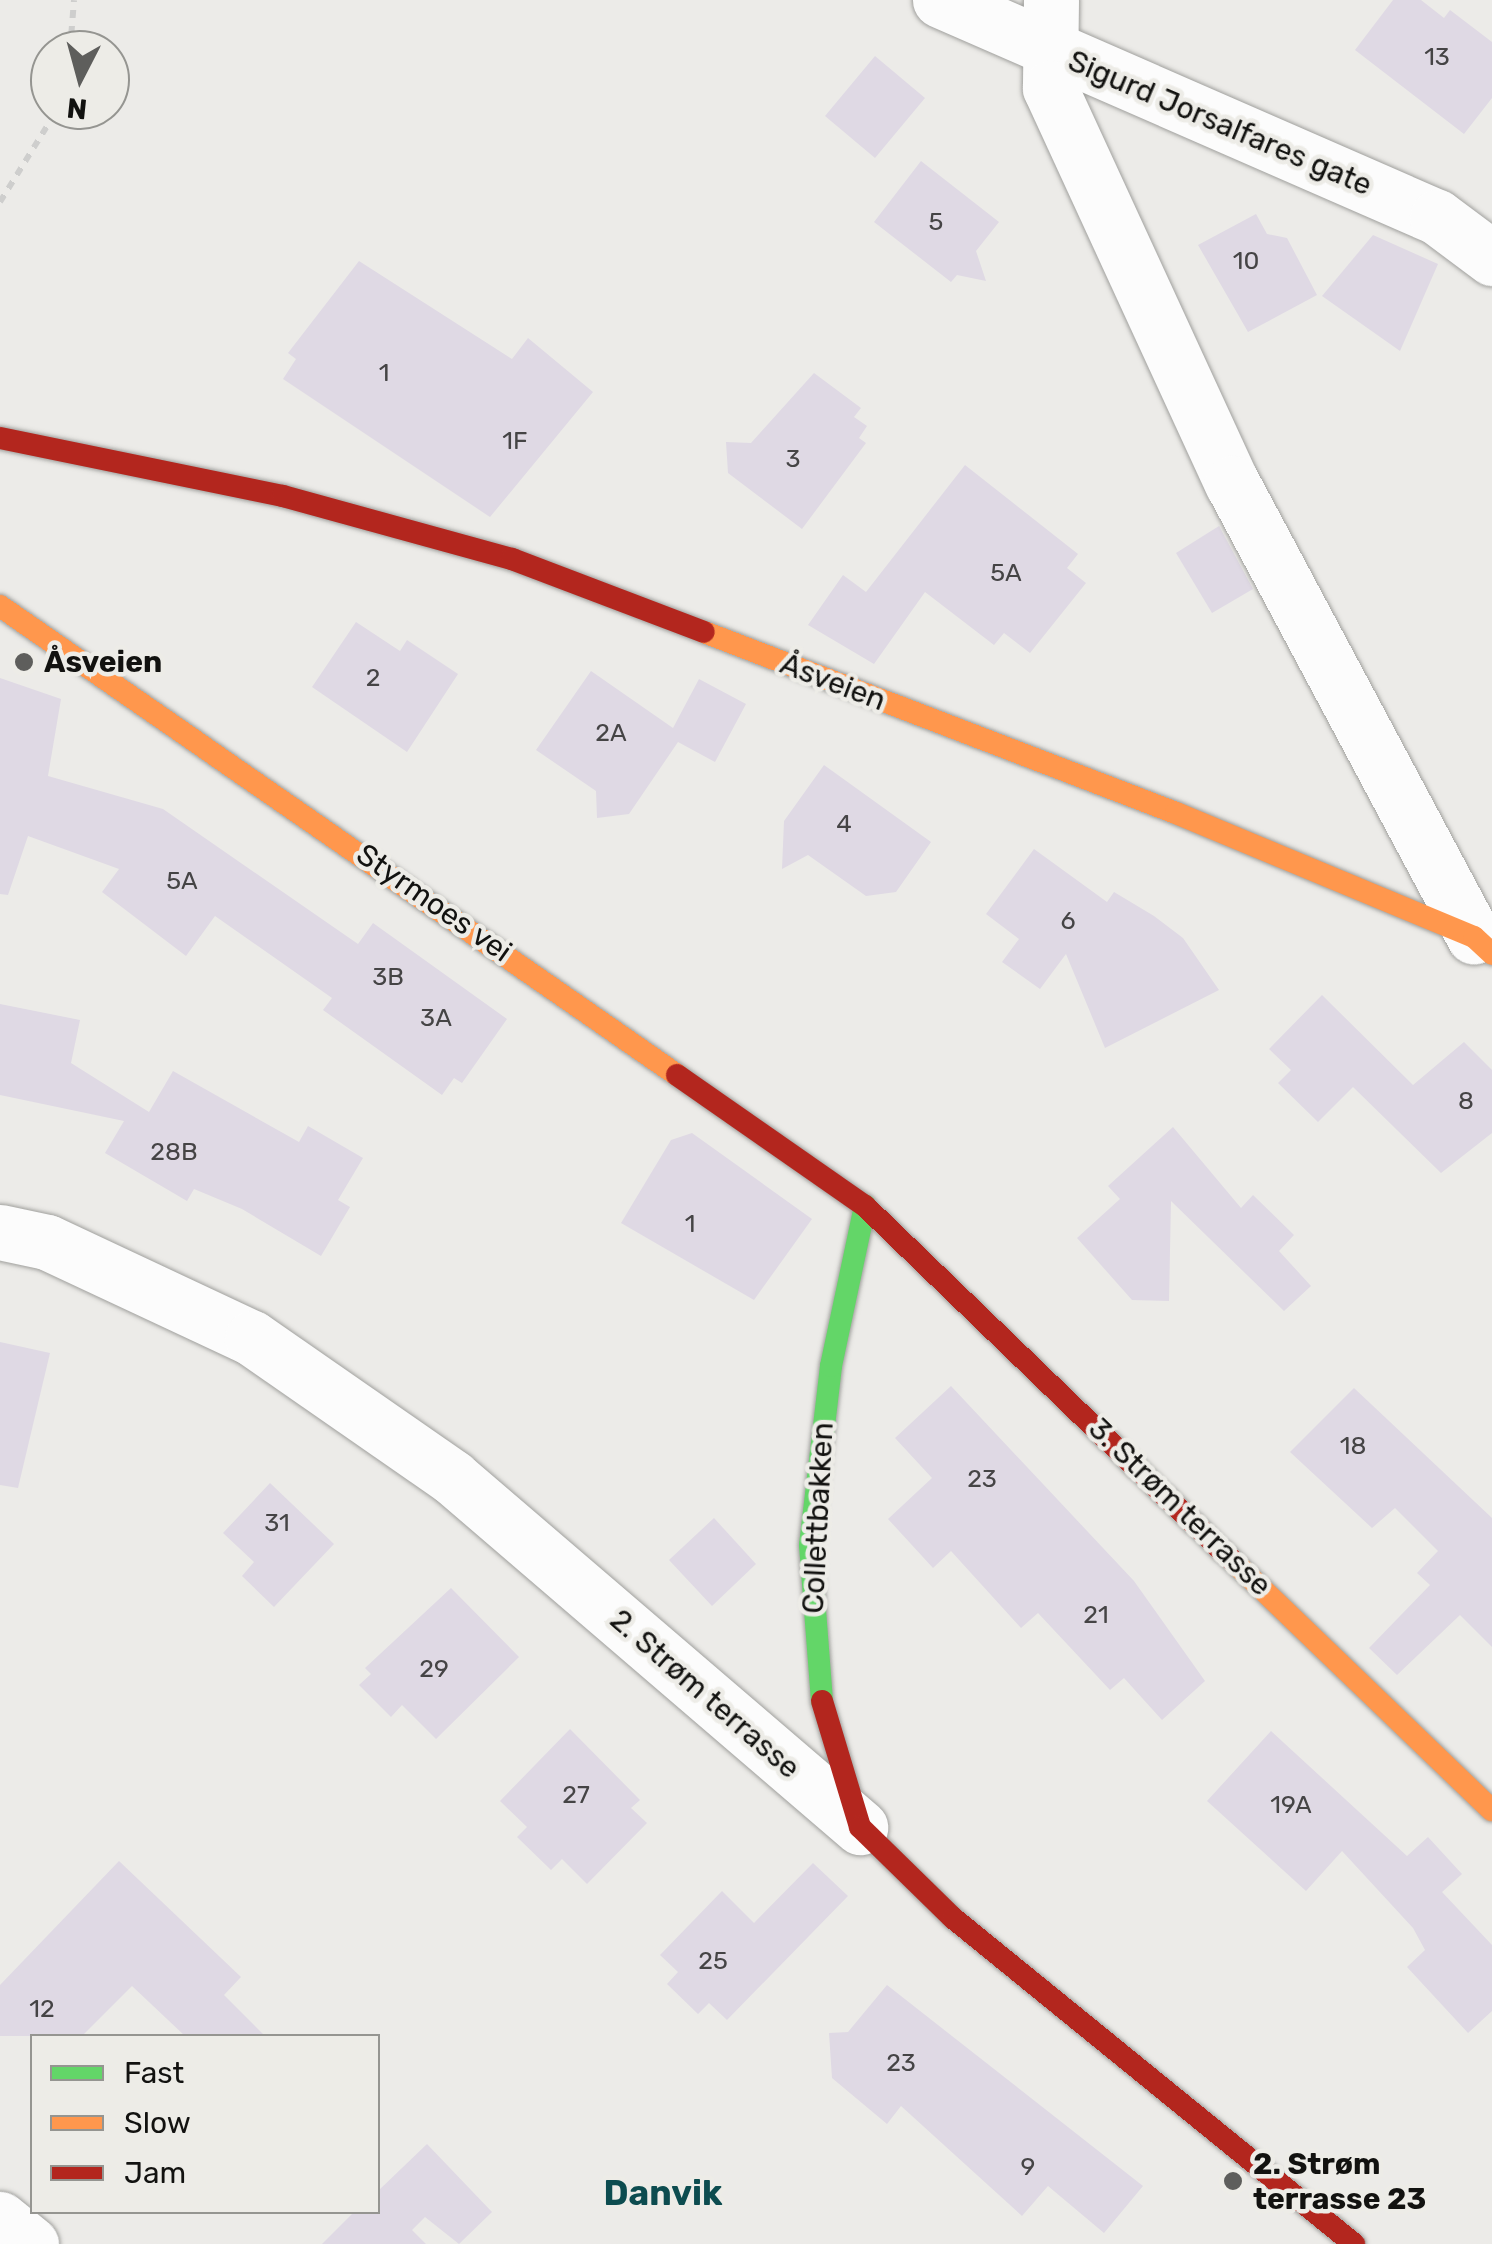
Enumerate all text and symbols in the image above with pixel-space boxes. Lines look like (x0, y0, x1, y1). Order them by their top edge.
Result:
north arrow (30, 30, 130, 130)
house number: 13 (1424, 42, 1450, 72)
street label: Sigurd Jorsalfares gate (1063, 43, 1377, 203)
text: N (65, 91, 89, 126)
house number: 5 (929, 207, 943, 237)
house number: 10 (1233, 246, 1259, 276)
house number: 1 (379, 358, 389, 388)
house number: 1F (502, 426, 528, 456)
house number: 3 (785, 444, 801, 474)
house number: 5A (990, 558, 1022, 588)
place label: Åsveien (44, 644, 162, 680)
street label: Åsveien (775, 645, 891, 719)
marker: Åsveien (13, 651, 35, 673)
house number: 2 (366, 663, 380, 693)
house number: 2A (595, 718, 627, 748)
house number: 4 (836, 809, 852, 839)
street label: Styrmoes vei (349, 836, 519, 970)
house number: 5A (166, 866, 198, 896)
house number: 6 (1060, 906, 1076, 936)
house number: 3B (372, 962, 404, 992)
house number: 3A (420, 1003, 452, 1033)
house number: 8 (1458, 1086, 1474, 1116)
house number: 28B (150, 1137, 198, 1167)
house number: 1 (685, 1209, 695, 1239)
street label: 3. Strøm terrasse (1081, 1410, 1279, 1604)
street label: Collettbakken (795, 1421, 841, 1615)
house number: 18 (1340, 1431, 1366, 1461)
house number: 23 (967, 1464, 997, 1494)
house number: 31 (264, 1508, 290, 1538)
house number: 21 (1083, 1600, 1109, 1630)
street label: 2. Strøm terrasse (603, 1602, 807, 1786)
house number: 29 (419, 1654, 449, 1684)
house number: 27 (562, 1780, 590, 1810)
house number: 19A (1270, 1790, 1312, 1820)
house number: 25 (698, 1946, 728, 1976)
house number: 12 (29, 1994, 55, 2024)
legend (30, 2034, 380, 2214)
house number: 23 (886, 2048, 916, 2078)
text: Fast (124, 2055, 184, 2091)
text: Slow (124, 2105, 191, 2141)
place label: 2. Strøm terrasse 23 (1253, 2146, 1426, 2216)
house number: 9 (1021, 2152, 1035, 2182)
text: Jam (124, 2155, 186, 2191)
marker: 2. Strøm terrasse 23 (1222, 2170, 1244, 2192)
district label: Danvik (604, 2172, 722, 2214)

